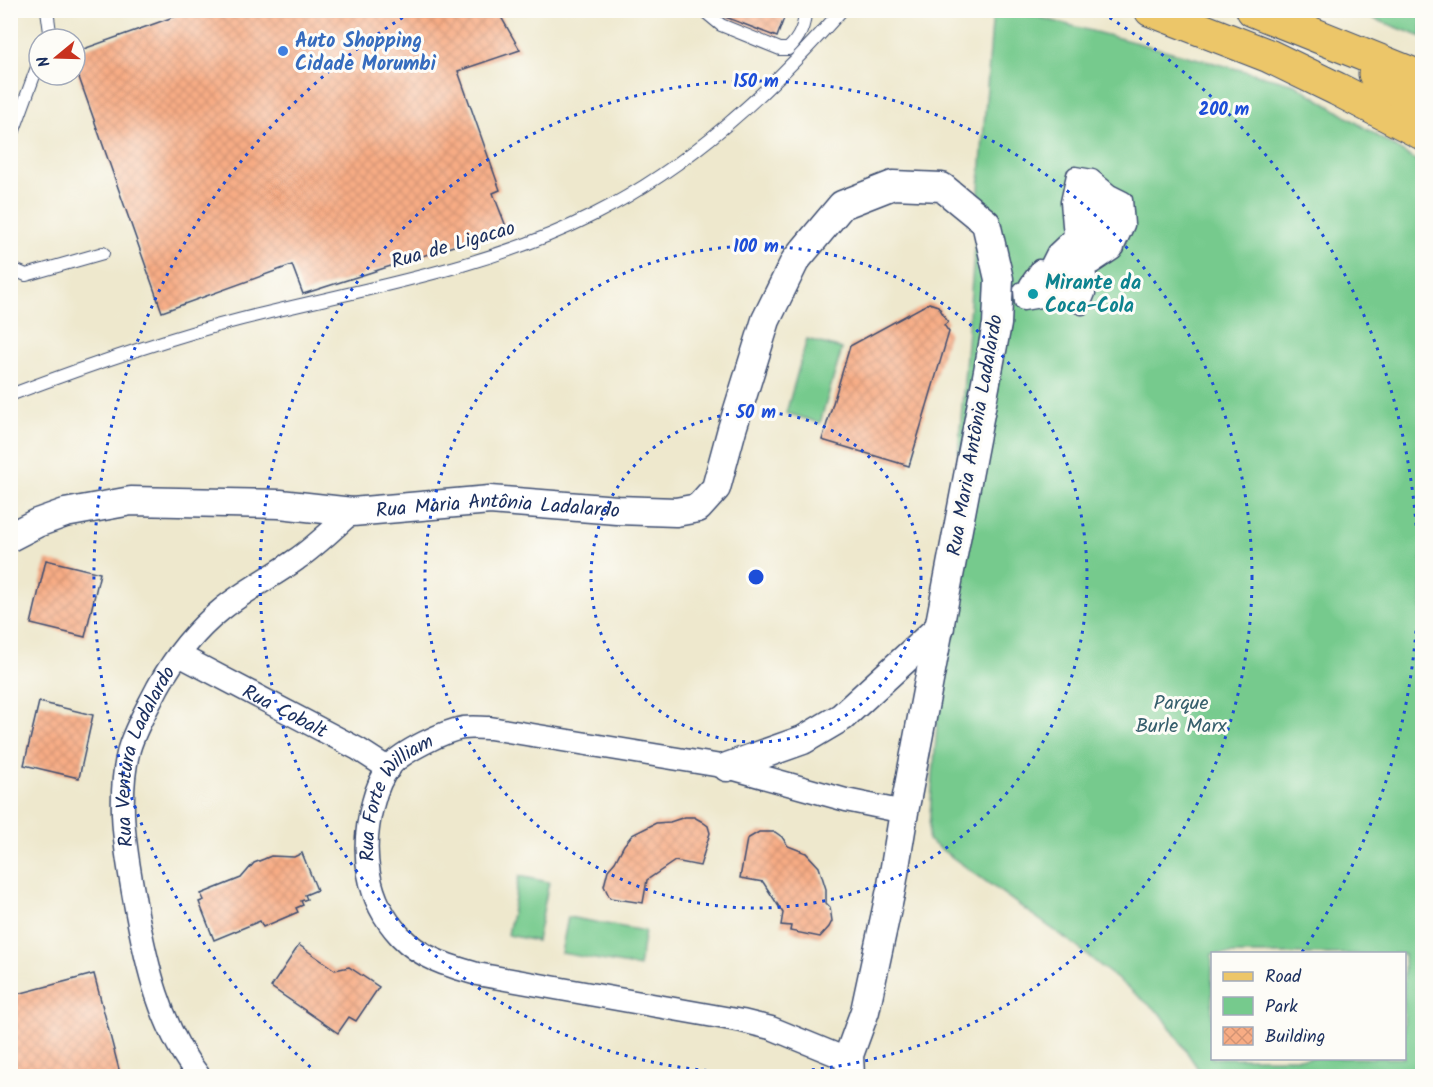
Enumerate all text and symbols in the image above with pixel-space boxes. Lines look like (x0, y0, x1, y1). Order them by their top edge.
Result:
place label: Auto Shopping Cidade Morumbi (295, 26, 437, 81)
north arrow (27, 27, 87, 87)
marker: Auto Shopping Cidade Morumbi (276, 44, 290, 58)
text: N (31, 53, 58, 70)
text: 150 m (733, 68, 779, 97)
text: 200 m (1199, 96, 1250, 125)
street label: Rua de Ligacao (388, 213, 519, 279)
text: 100 m (733, 233, 779, 262)
place label: Mirante da Coca-Cola (1045, 268, 1141, 323)
marker: Mirante da Coca-Cola (1026, 287, 1040, 301)
street label: Rua Maria Antônia Ladalardo (939, 312, 1013, 559)
text: 50 m (735, 399, 776, 428)
street label: Rua Maria Antônia Ladalardo (375, 486, 621, 528)
centre of rings (746, 567, 766, 587)
street label: Rua Ventura Ladalardo (109, 660, 185, 849)
street label: Rua Cobalt (236, 677, 333, 748)
park label: Parque Burle Marx (1135, 688, 1227, 743)
street label: Rua Forte William (353, 726, 440, 862)
legend (1211, 952, 1406, 1060)
text: Road (1265, 963, 1302, 992)
text: Park (1265, 993, 1298, 1022)
text: Building (1265, 1023, 1325, 1052)

